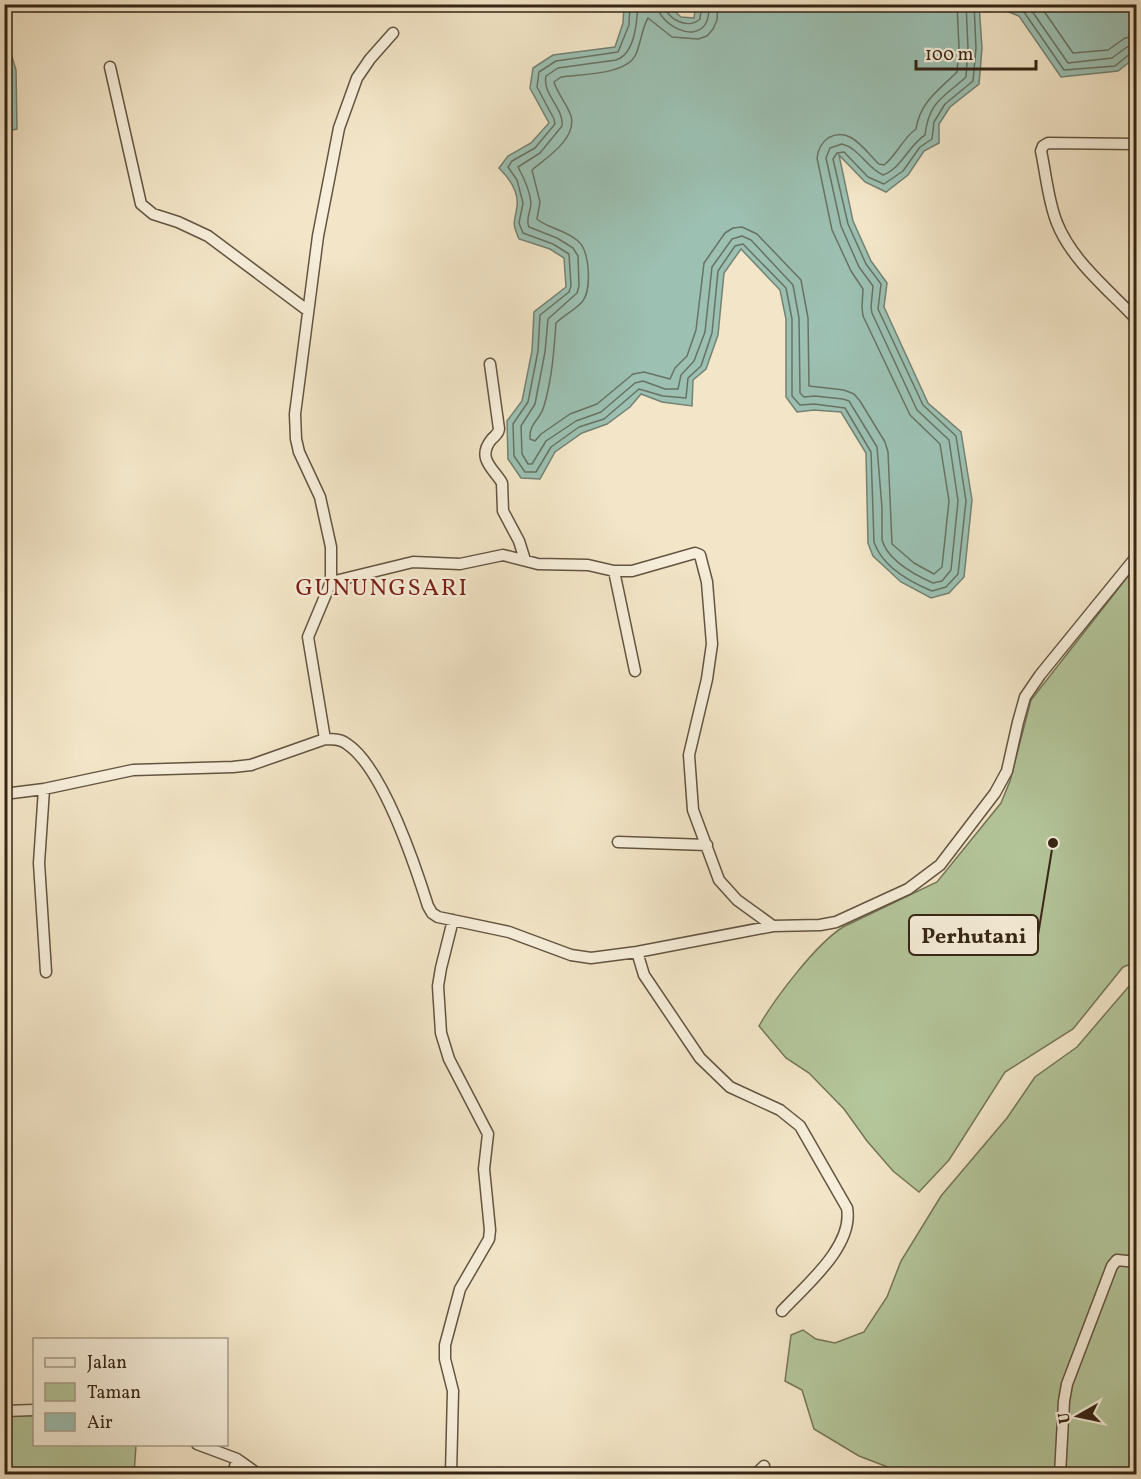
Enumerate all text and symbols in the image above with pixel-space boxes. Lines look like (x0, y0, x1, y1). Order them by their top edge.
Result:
scale bar (916, 33, 1036, 71)
text: 100 m (925, 43, 974, 68)
district label: GUNUNGSARI (295, 572, 469, 606)
callout: Perhutani (909, 915, 1038, 955)
text: Perhutani (921, 922, 1027, 953)
legend (33, 1338, 228, 1446)
text: Jalan (87, 1351, 127, 1376)
text: Taman (87, 1381, 141, 1406)
north arrow (1048, 1386, 1108, 1446)
text: Air (87, 1411, 113, 1436)
text: U (1053, 1411, 1077, 1425)

